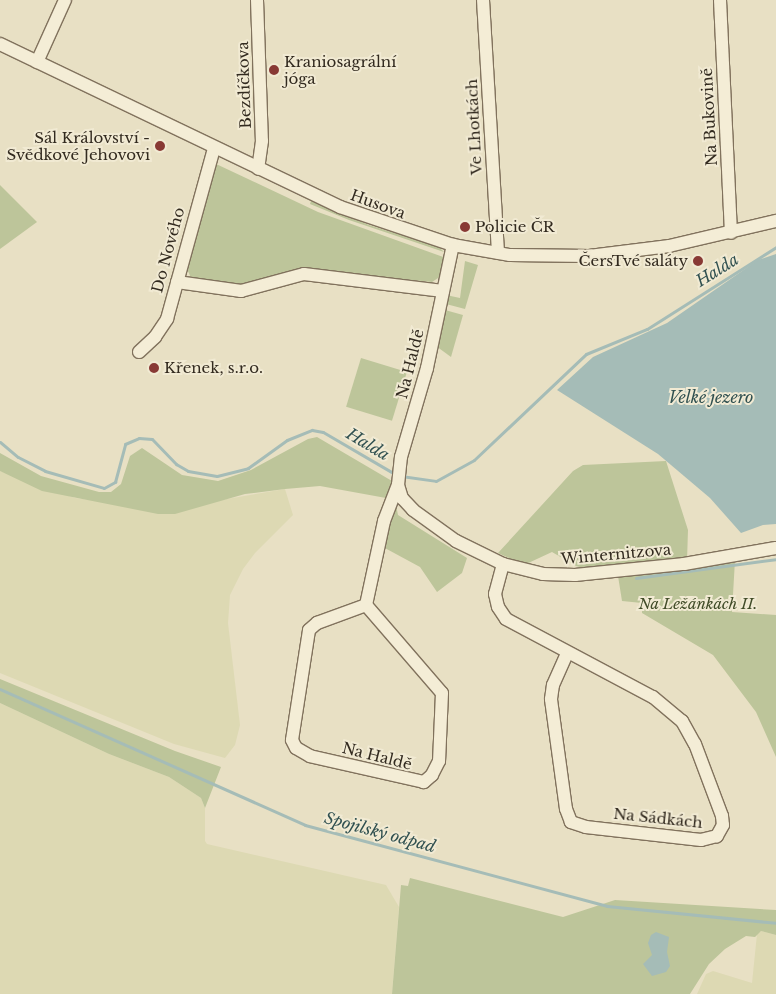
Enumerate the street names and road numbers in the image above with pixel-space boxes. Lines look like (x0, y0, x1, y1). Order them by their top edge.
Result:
street label: Bezdíčkova (233, 41, 255, 129)
street label: Na Bukovině (697, 67, 721, 167)
street label: Ve Lhotkách (462, 79, 486, 175)
street label: Husova (348, 186, 408, 222)
street label: Do Nového (148, 205, 188, 295)
street label: Na Haldě (393, 327, 427, 401)
street label: Winternitzova (560, 540, 672, 568)
street label: Na Haldě (340, 739, 414, 773)
street label: Na Sádkách (612, 804, 704, 832)

